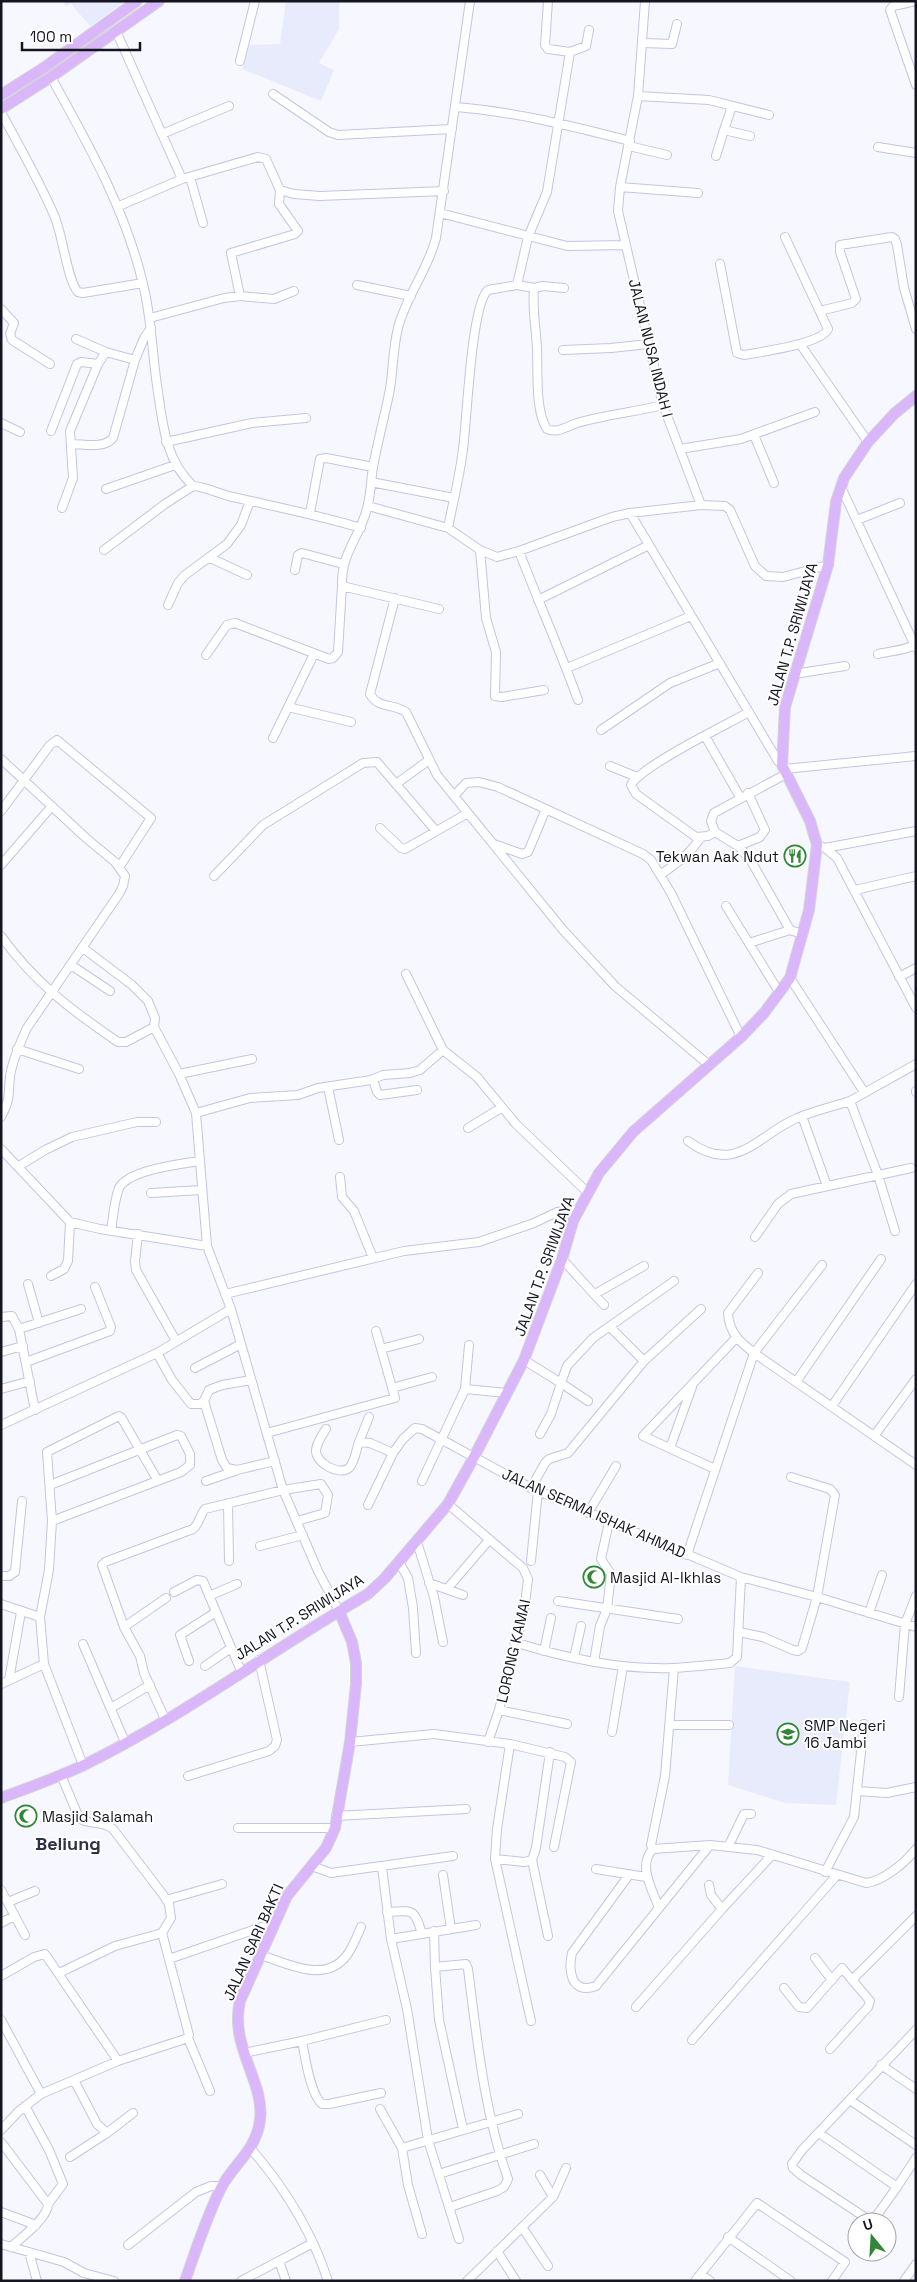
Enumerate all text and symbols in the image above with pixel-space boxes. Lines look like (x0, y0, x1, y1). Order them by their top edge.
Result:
scale bar (22, 20, 140, 52)
text: 100 m (30, 27, 72, 46)
street label: JALAN NUSA INDAH I (625, 277, 677, 419)
street label: JALAN T.P. SRIWIJAYA (762, 560, 822, 708)
restaurant icon: Tekwan Aak Ndut (783, 844, 807, 868)
place label: Tekwan Aak Ndut (656, 847, 779, 866)
street label: JALAN T.P. SRIWIJAYA (510, 1193, 578, 1339)
street label: JALAN SERMA ISHAK AHMAD (499, 1464, 689, 1562)
mosque icon: Masjid Al-Ikhlas (582, 1565, 606, 1589)
place label: Masjid Al-Ikhlas (610, 1568, 721, 1587)
street label: JALAN T.P. SRIWIJAYA (231, 1569, 367, 1664)
street label: LORONG KAMAI (492, 1597, 534, 1705)
place label: SMP Negeri 16 Jambi (804, 1716, 886, 1752)
school or university icon: SMP Negeri 16 Jambi (776, 1722, 800, 1746)
mosque icon: Masjid Salamah (14, 1804, 38, 1828)
place label: Masjid Salamah (42, 1807, 153, 1826)
district label: Beliung (35, 1832, 101, 1855)
street label: JALAN SARI BAKTI (219, 1881, 287, 2003)
north arrow (847, 2212, 897, 2262)
text: U (861, 2215, 875, 2235)

